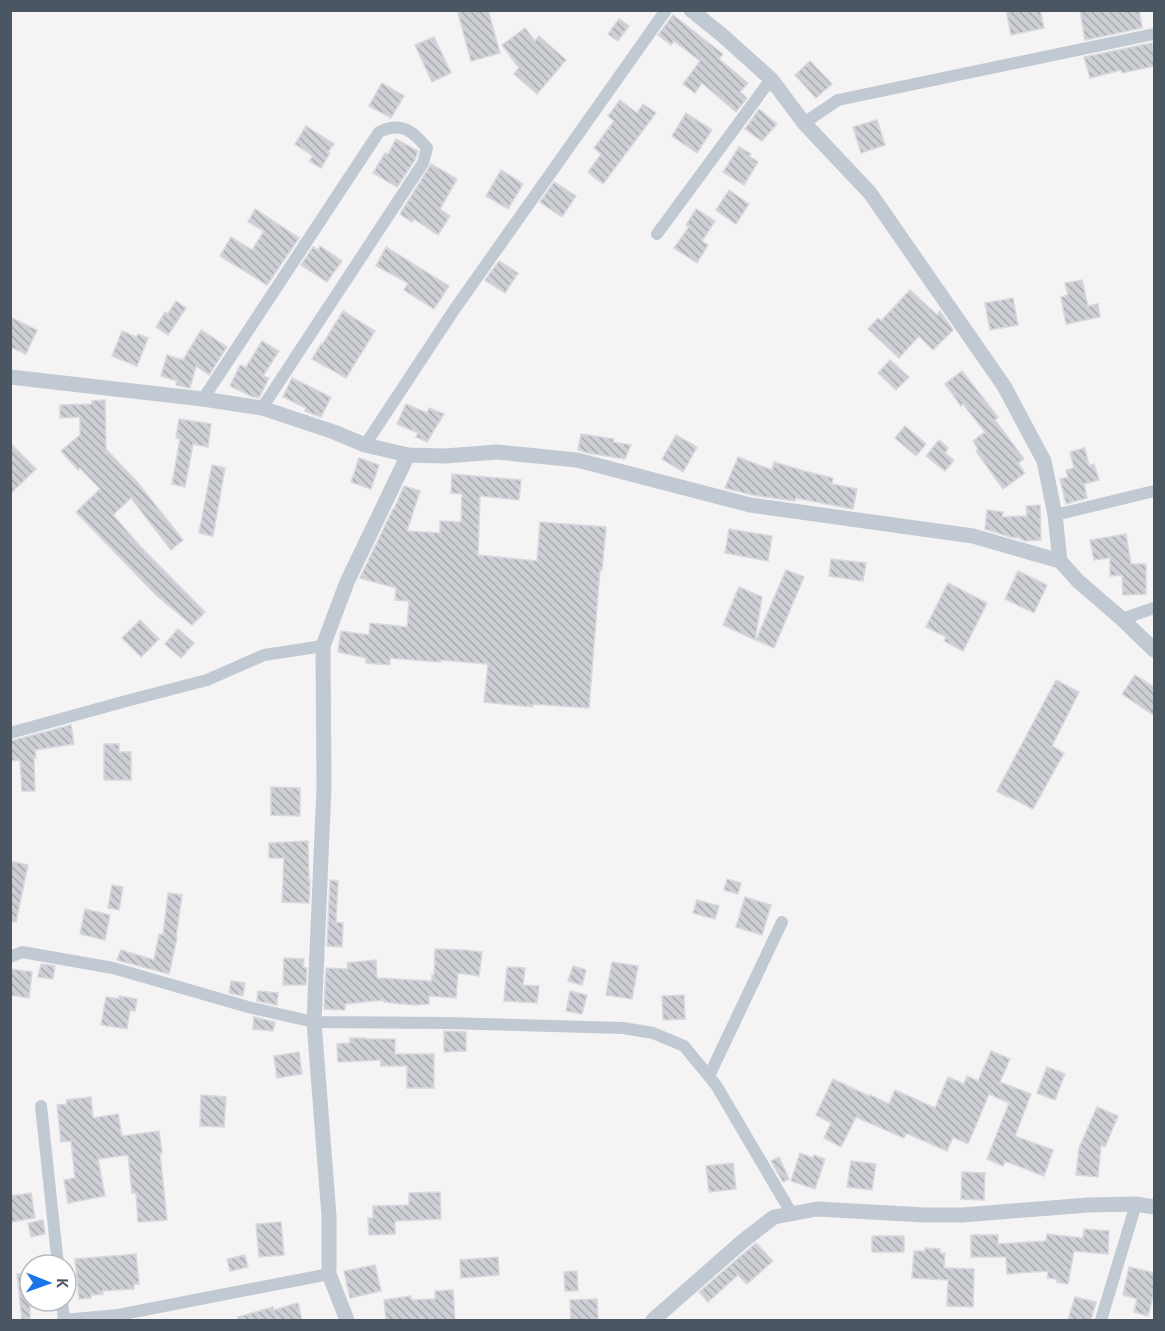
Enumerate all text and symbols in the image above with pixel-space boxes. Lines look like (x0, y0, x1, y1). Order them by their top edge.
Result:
north arrow (18, 1253, 78, 1313)
text: K (53, 1278, 73, 1288)

